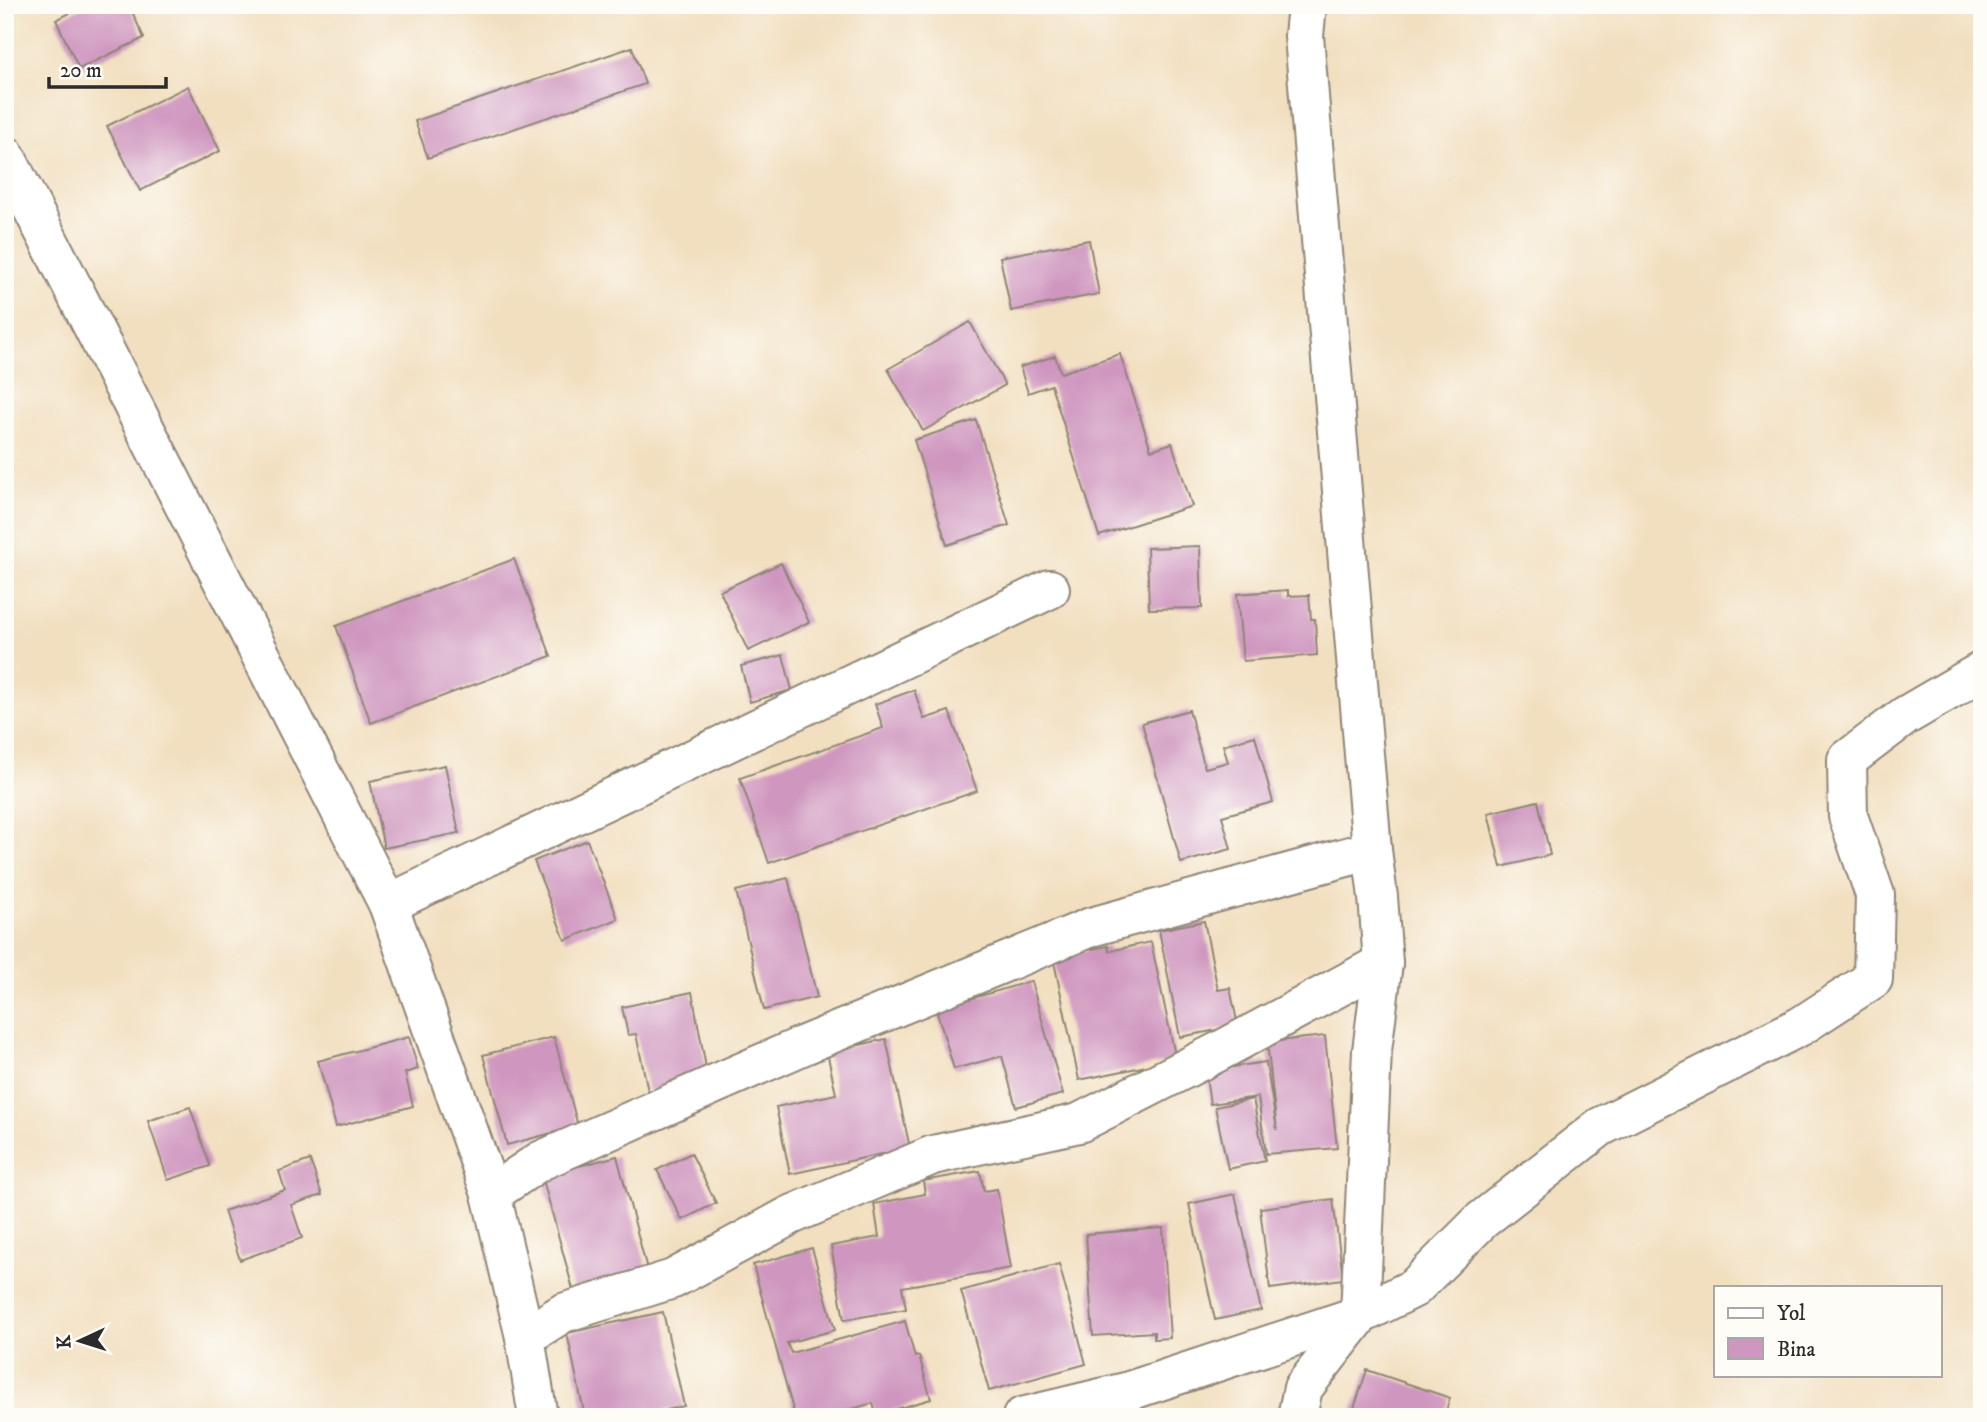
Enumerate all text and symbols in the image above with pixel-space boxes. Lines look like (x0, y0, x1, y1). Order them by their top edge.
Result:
scale bar (49, 46, 166, 90)
text: 20 m (60, 58, 102, 84)
legend (1714, 1286, 1941, 1376)
text: Yol (1777, 1301, 1806, 1327)
north arrow (46, 1306, 116, 1376)
text: K (53, 1334, 76, 1350)
text: Bina (1777, 1337, 1816, 1363)

